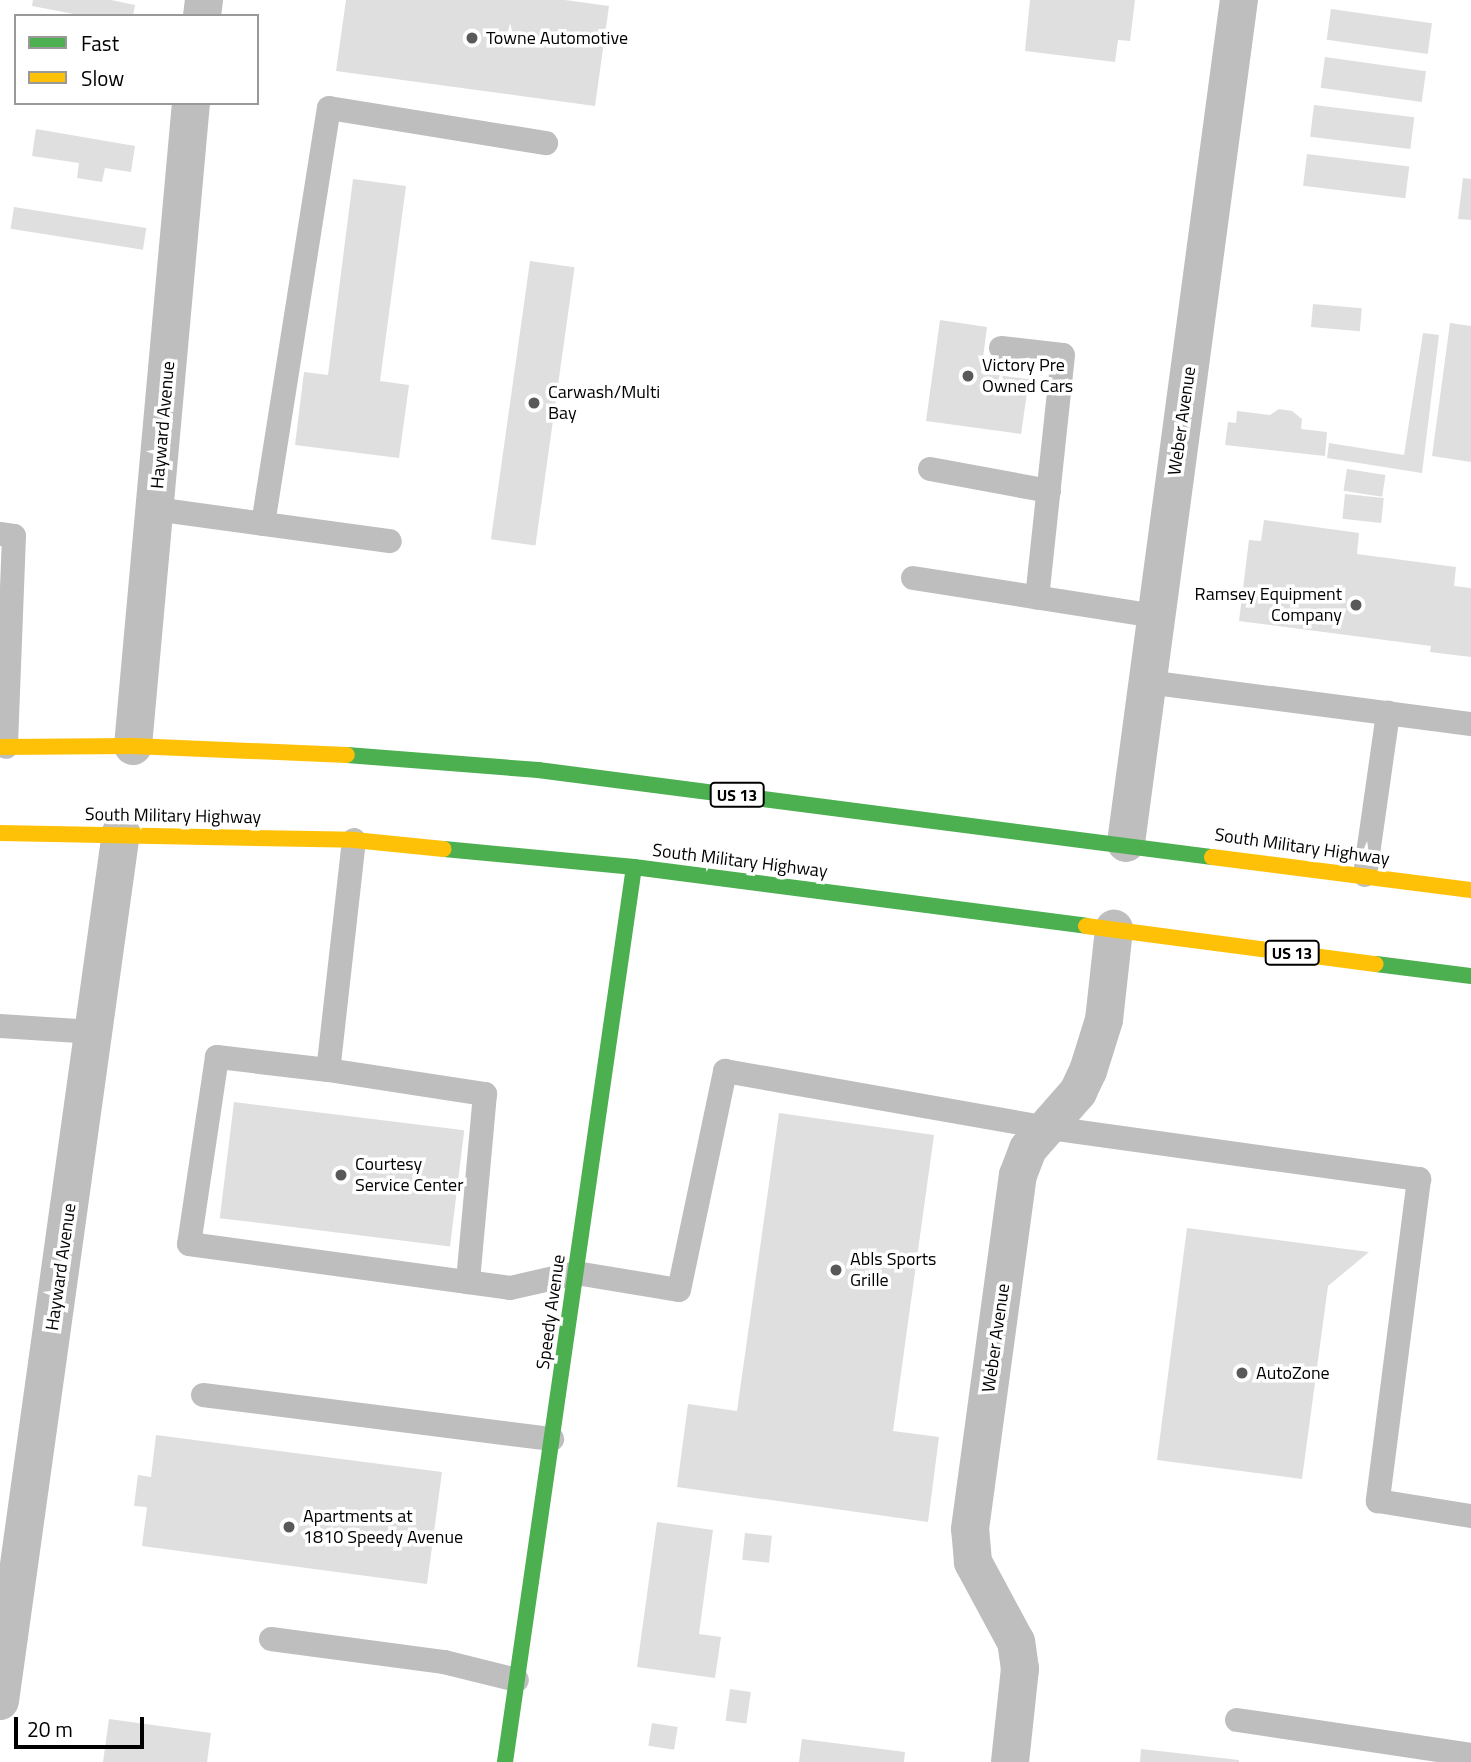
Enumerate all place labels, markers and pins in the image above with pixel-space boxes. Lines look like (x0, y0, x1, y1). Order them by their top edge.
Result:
place label: Towne Automotive (486, 27, 628, 49)
marker: Towne Automotive (464, 30, 480, 46)
place label: Victory Pre Owned Cars (982, 355, 1073, 398)
marker: Victory Pre Owned Cars (960, 368, 976, 384)
place label: Carwash/Multi Bay (548, 382, 660, 424)
marker: Carwash/Multi Bay (526, 395, 542, 411)
place label: Ramsey Equipment Company (1195, 584, 1342, 626)
marker: Ramsey Equipment Company (1348, 597, 1364, 613)
place label: Courtesy Service Center (355, 1154, 463, 1196)
marker: Courtesy Service Center (333, 1167, 349, 1183)
place label: Abls Sports Grille (850, 1249, 936, 1292)
marker: Abls Sports Grille (828, 1262, 844, 1278)
place label: AutoZone (1256, 1362, 1330, 1384)
marker: AutoZone (1234, 1365, 1250, 1381)
place label: Apartments at 1810 Speedy Avenue (303, 1506, 463, 1548)
marker: Apartments at 1810 Speedy Avenue (281, 1519, 297, 1535)

